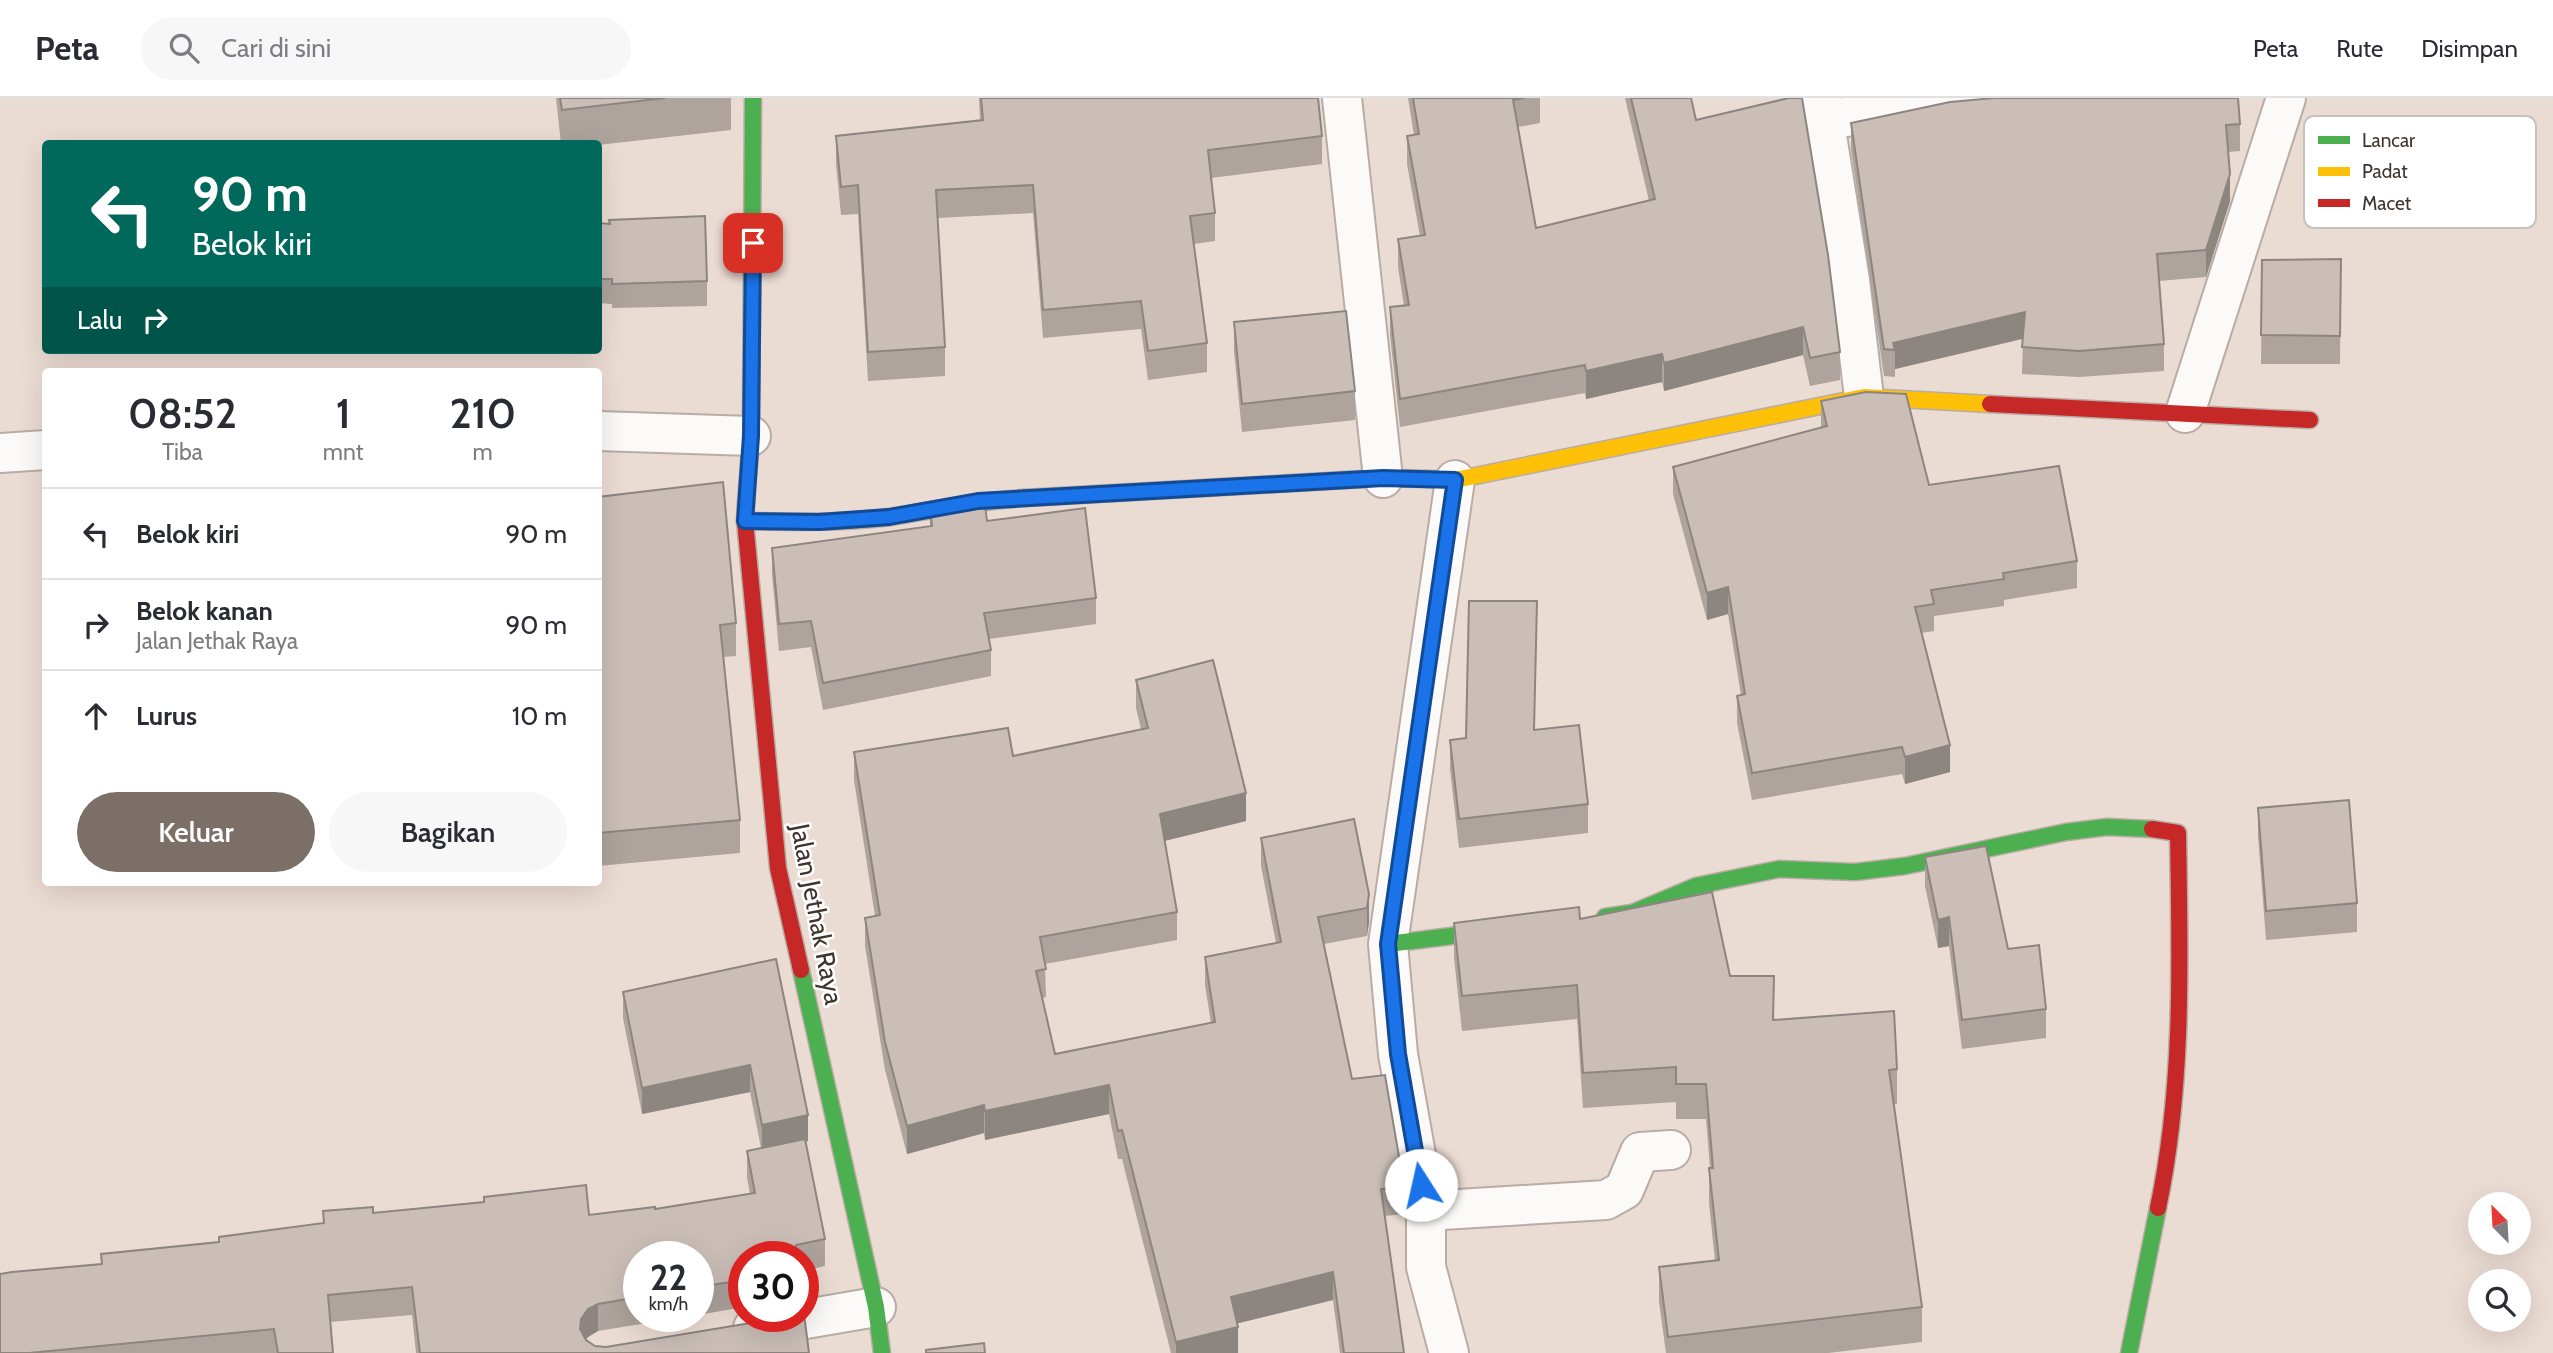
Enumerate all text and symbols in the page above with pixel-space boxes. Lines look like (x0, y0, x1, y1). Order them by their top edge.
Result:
search box (141, 17, 631, 80)
text: Peta (35, 28, 99, 68)
icon: search (165, 29, 203, 67)
text: Cari di sini (221, 32, 331, 64)
text: Peta (2253, 34, 2298, 63)
text: Rute (2336, 34, 2383, 63)
text: Disimpan (2421, 34, 2518, 63)
legend (2304, 116, 2536, 228)
text: Lancar (2362, 129, 2415, 152)
text: Padat (2362, 160, 2408, 183)
text: 90 m (192, 164, 308, 223)
icon: left (77, 168, 168, 259)
text: Macet (2362, 192, 2412, 215)
pin (723, 213, 783, 273)
text: Belok kiri (192, 224, 312, 263)
icon: arrive (734, 224, 772, 262)
icon: right (136, 301, 174, 339)
text: Lalu (77, 304, 122, 336)
text: 08:52 (128, 387, 237, 439)
text: 1 (336, 387, 351, 439)
text: 210 (449, 387, 516, 439)
text: Tiba (162, 438, 203, 466)
text: mnt (323, 438, 363, 466)
text: m (473, 438, 493, 466)
icon: left (77, 515, 115, 553)
text: Belok kiri (136, 518, 239, 550)
text: 90 m (505, 518, 567, 550)
text: Belok kanan (136, 595, 273, 627)
icon: right (77, 606, 115, 644)
text: 90 m (505, 609, 567, 641)
text: Jalan Jethak Raya (136, 627, 298, 655)
icon: ahead (77, 697, 115, 735)
text: Lurus (136, 700, 197, 732)
text: 10 m (512, 700, 567, 732)
button: Keluar (77, 792, 315, 872)
button: Bagikan (329, 792, 567, 872)
street label: Jalan Jethak Raya (784, 820, 850, 1007)
position arrow (1384, 1148, 1458, 1222)
north arrow (2468, 1192, 2530, 1255)
map controls (2468, 1192, 2531, 1332)
speed limit sign: 30 (728, 1241, 819, 1332)
text: 22 (650, 1256, 687, 1299)
button: search (2468, 1269, 2531, 1332)
text: km/h (649, 1293, 688, 1315)

